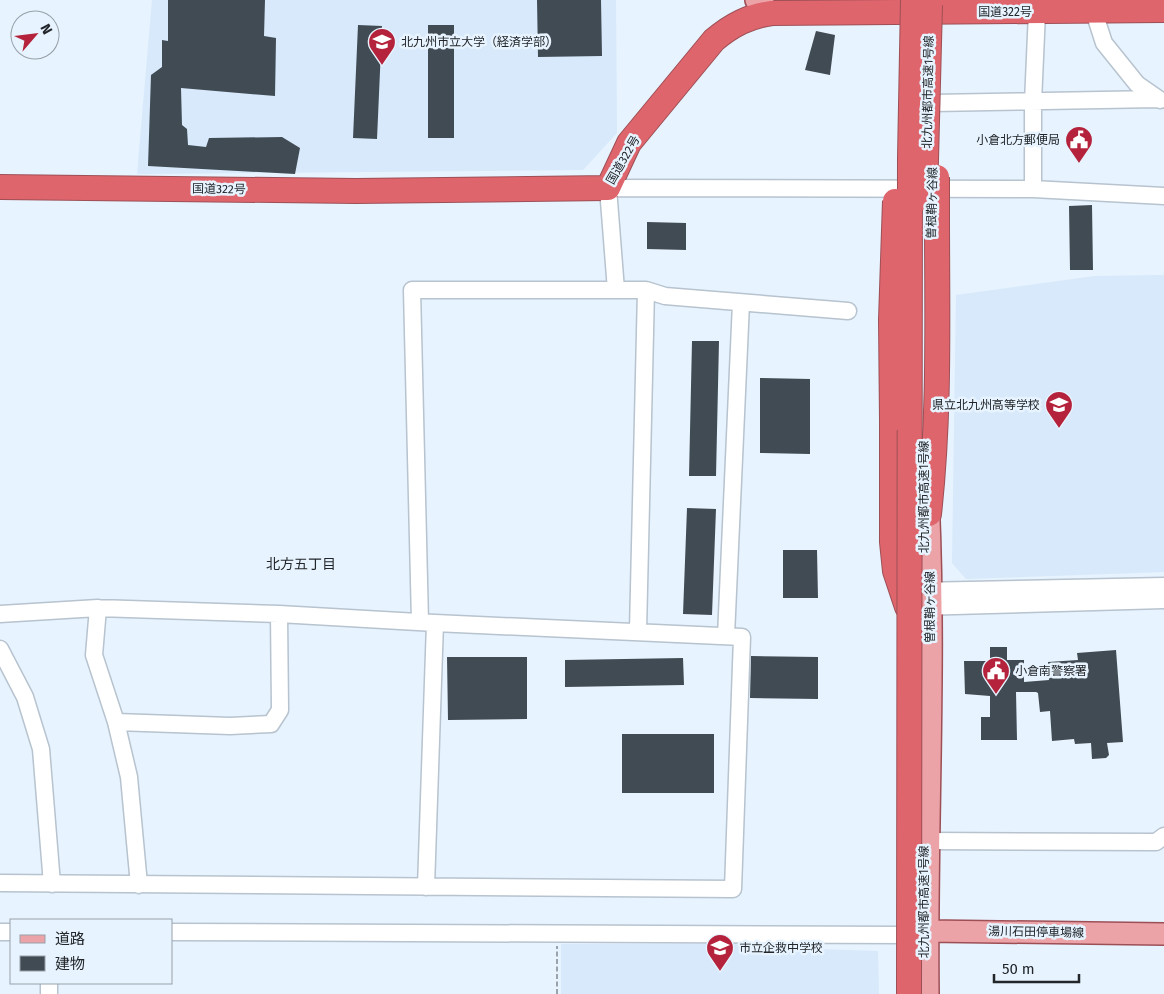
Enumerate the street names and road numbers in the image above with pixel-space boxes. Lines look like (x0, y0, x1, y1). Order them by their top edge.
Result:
street label: 国道322号 (978, 5, 1032, 19)
street label: 北九州都市高速1号線 (920, 35, 936, 149)
street label: 国道322号 (604, 133, 642, 187)
street label: 曽根鞘ヶ谷線 (924, 167, 940, 239)
street label: 国道322号 (192, 182, 246, 196)
street label: 北九州都市高速1号線 (917, 440, 931, 554)
street label: 曽根鞘ヶ谷線 (923, 571, 937, 643)
street label: 北九州都市高速1号線 (917, 845, 931, 959)
street label: 湯川石田停車場線 (988, 924, 1084, 940)

